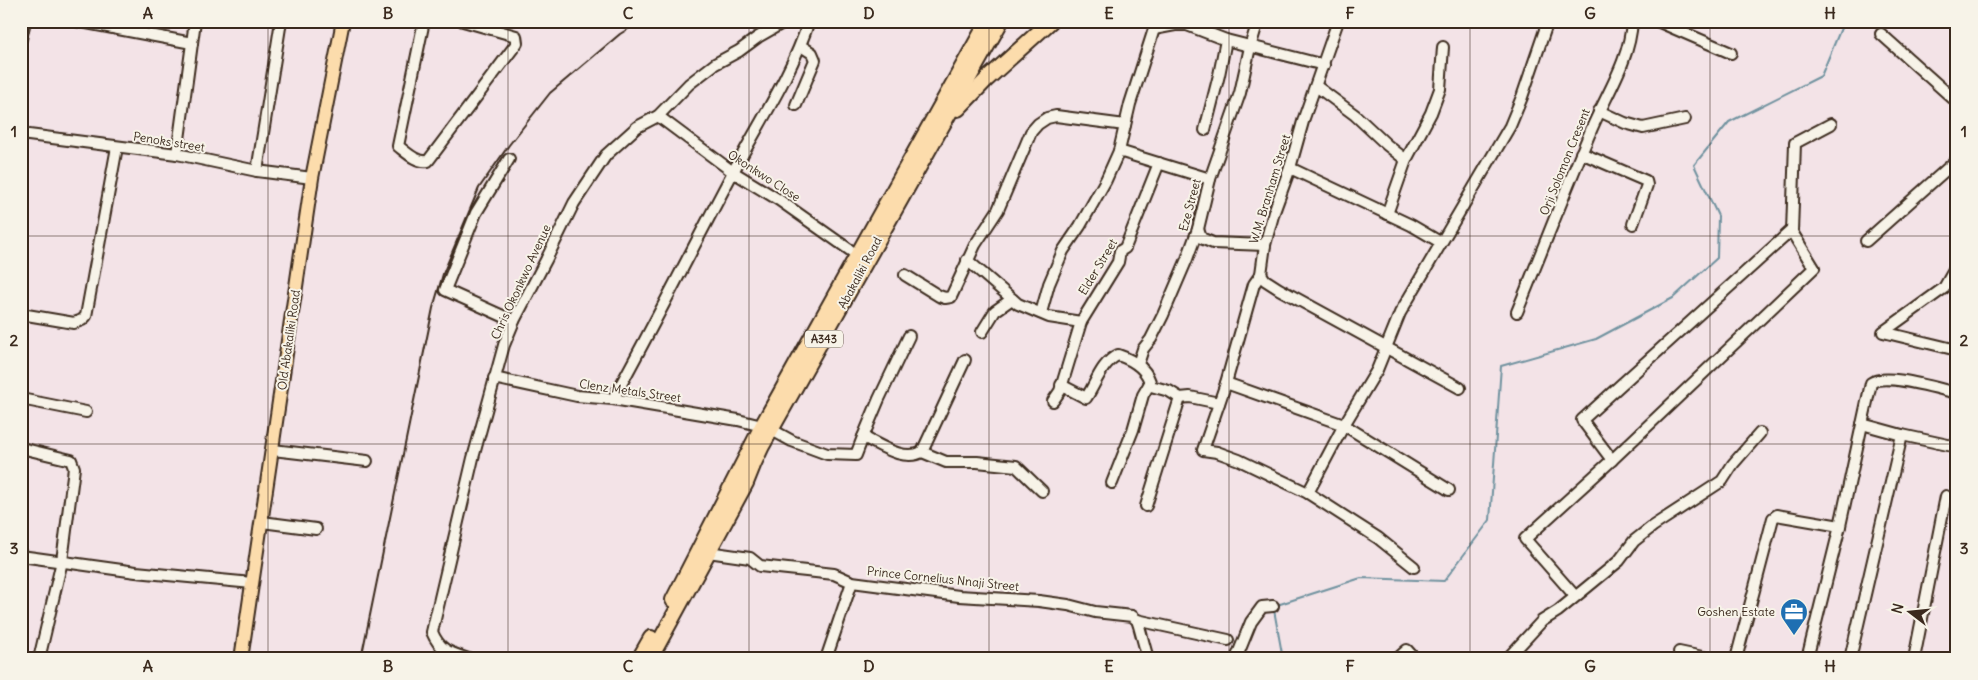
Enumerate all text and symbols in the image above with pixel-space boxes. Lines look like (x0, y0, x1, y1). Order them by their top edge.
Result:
text: A (143, 3, 153, 23)
text: B (383, 3, 394, 23)
text: C (623, 3, 634, 23)
text: D (863, 3, 875, 23)
text: E (1104, 3, 1114, 23)
text: F (1345, 3, 1355, 23)
text: G (1584, 3, 1596, 23)
text: H (1824, 3, 1836, 23)
street label: Orji Solomon Cresent (1536, 106, 1593, 217)
text: 1 (11, 121, 17, 141)
text: 1 (1961, 121, 1967, 141)
street label: Penoks street (132, 128, 206, 155)
street label: W.M. Branham Street (1246, 132, 1293, 245)
street label: Okonkwo Close (725, 147, 803, 205)
street label: Eze Street (1175, 177, 1204, 233)
street label: Chris Okonkwo Avenue (487, 222, 554, 342)
street label: Abakaliki Road (834, 234, 885, 311)
street label: Elder Street (1075, 236, 1120, 298)
street label: Old Abakaliki Road (274, 289, 303, 391)
text: 2 (10, 330, 19, 350)
road number: A343 (805, 330, 843, 348)
text: 2 (1960, 330, 1969, 350)
street label: Clenz Metals Street (578, 376, 682, 405)
text: 3 (9, 538, 19, 558)
text: 3 (1959, 538, 1969, 558)
street label: Prince Cornelius Nnaji Street (866, 563, 1020, 594)
north arrow (1886, 588, 1936, 638)
office icon: Goshen Estate (1779, 597, 1809, 636)
text: N (1888, 601, 1907, 616)
place label: Goshen Estate (1697, 604, 1775, 619)
text: A (143, 656, 153, 676)
text: B (383, 656, 394, 676)
text: C (623, 656, 634, 676)
text: D (863, 656, 875, 676)
text: E (1104, 656, 1114, 676)
text: F (1345, 656, 1355, 676)
text: G (1584, 656, 1596, 676)
text: H (1824, 656, 1836, 676)

